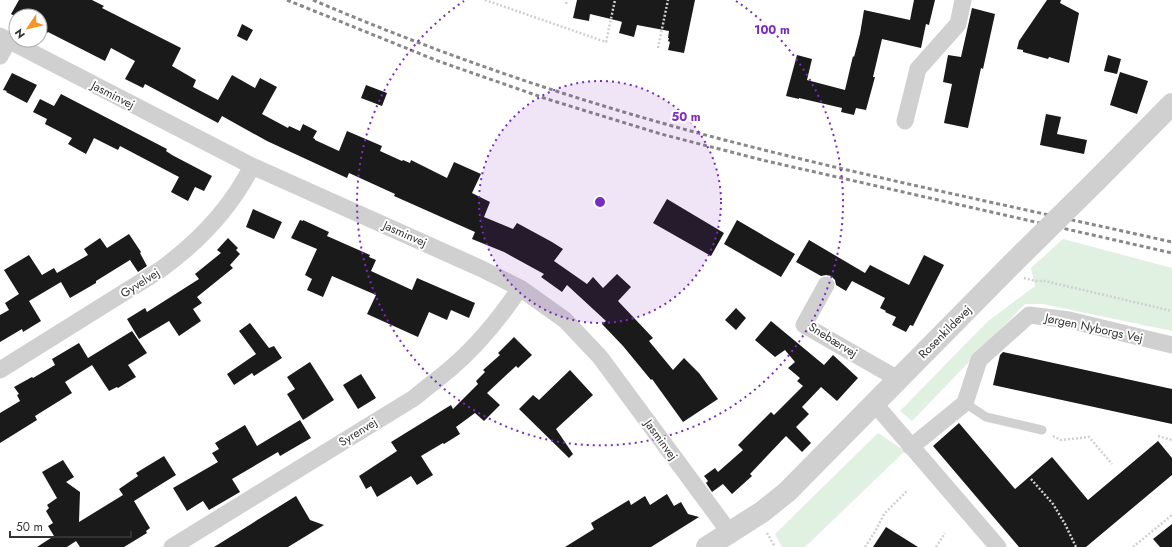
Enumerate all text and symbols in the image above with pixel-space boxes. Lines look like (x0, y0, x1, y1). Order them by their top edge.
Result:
north arrow (8, 8, 48, 48)
text: 100 m (754, 21, 790, 39)
text: N (11, 26, 29, 42)
street label: Jasminvej (86, 76, 138, 114)
text: 50 m (671, 108, 701, 126)
centre of rings (593, 195, 607, 209)
street label: Jasminvej (378, 216, 430, 252)
street label: Gyvelvej (117, 264, 163, 302)
street label: Rosenkildevej (914, 301, 976, 363)
street label: Jørgen Nyborgs Vej (1041, 308, 1145, 347)
street label: Snebærvej (805, 318, 861, 362)
street label: Syrenvej (335, 413, 381, 451)
street label: Jasminvej (639, 414, 682, 464)
scale bar (10, 513, 131, 539)
text: 50 m (16, 518, 43, 536)

